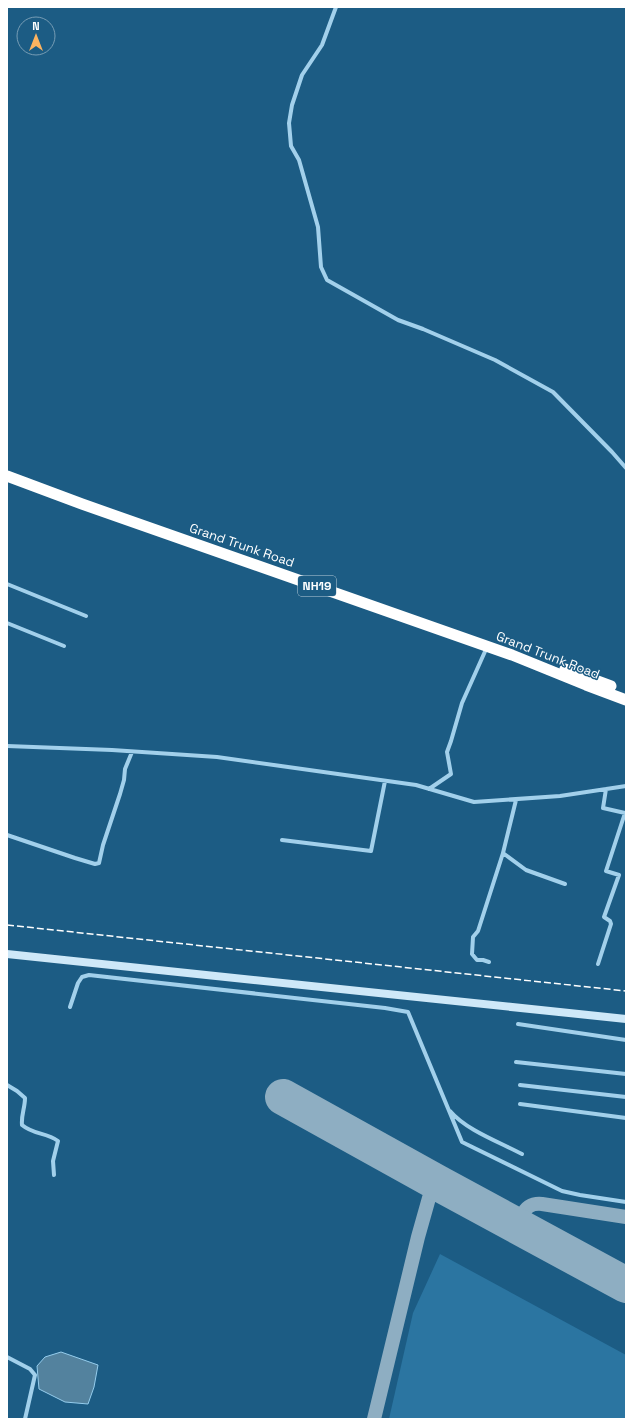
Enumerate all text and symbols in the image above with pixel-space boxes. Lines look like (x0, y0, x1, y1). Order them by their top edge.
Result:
north arrow (16, 16, 56, 56)
text: N (32, 19, 40, 33)
street label: Grand Trunk Road (187, 519, 297, 571)
road number: NH19 (298, 576, 336, 596)
street label: Grand Trunk Road (494, 627, 602, 683)

